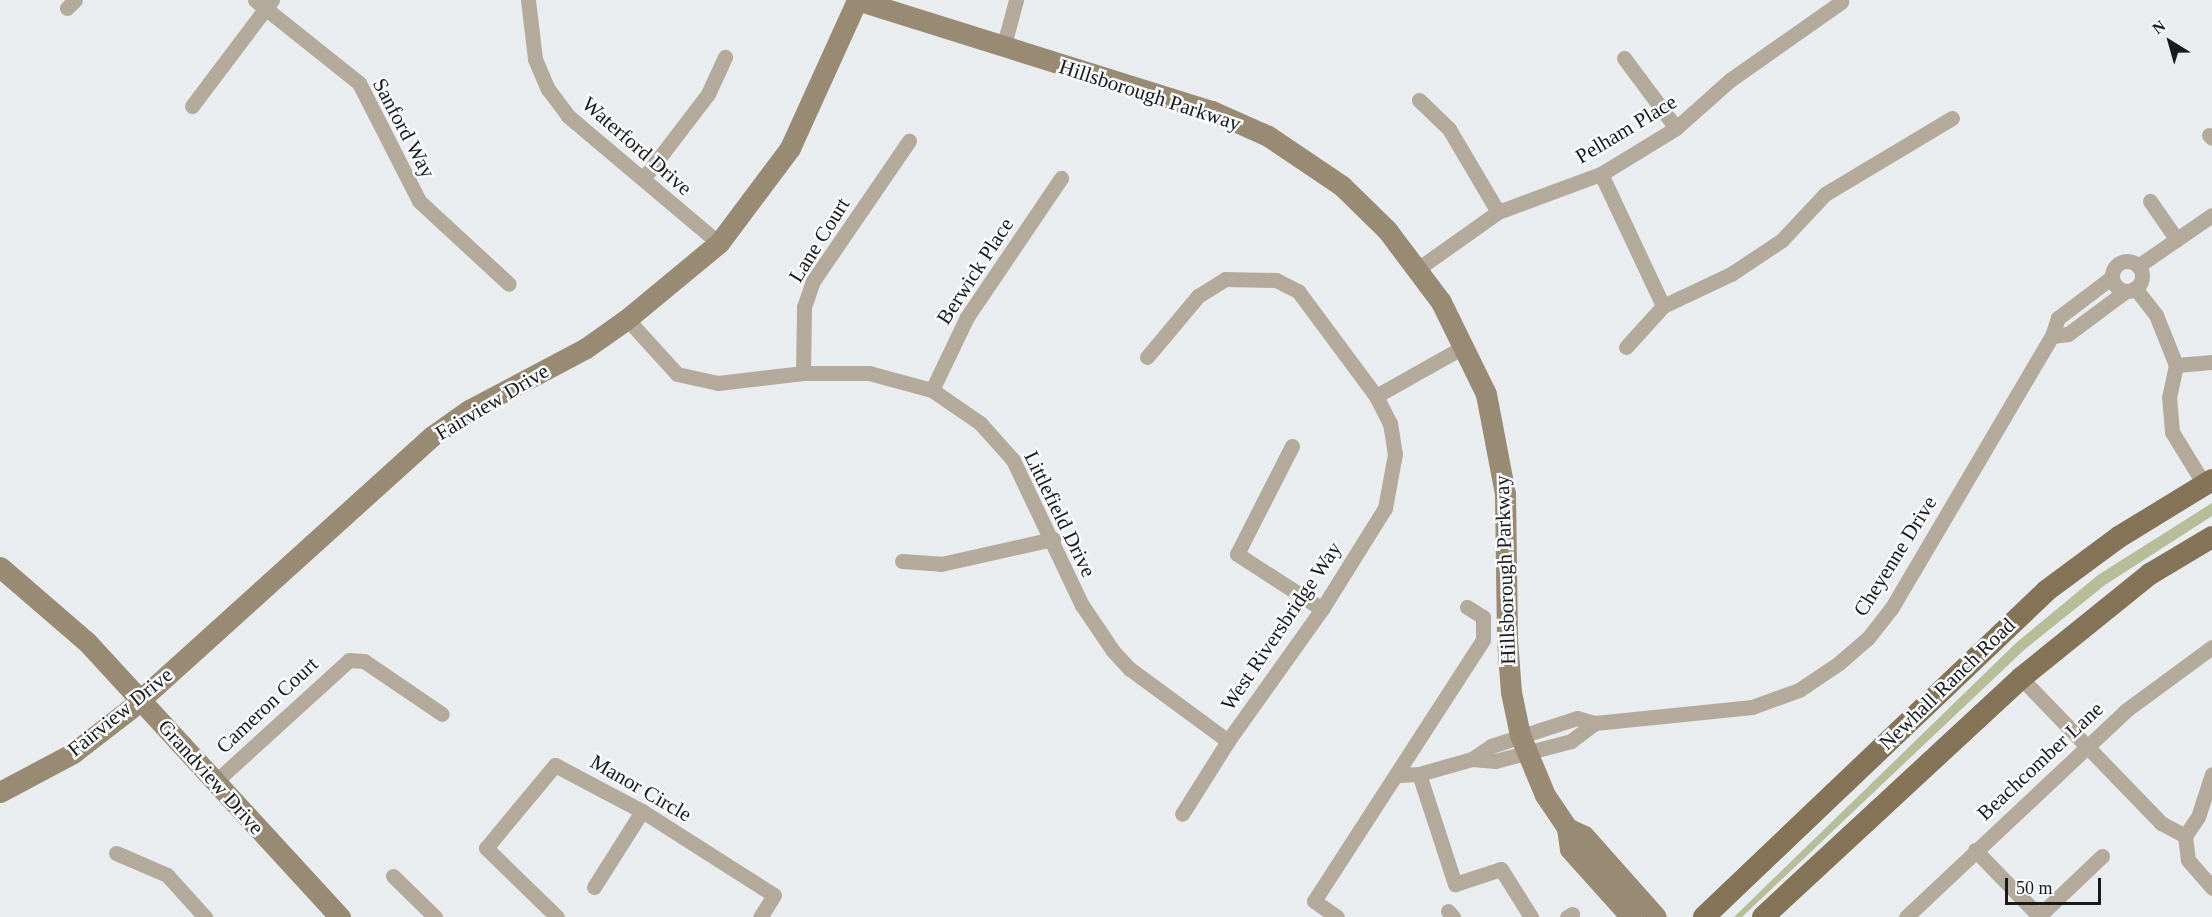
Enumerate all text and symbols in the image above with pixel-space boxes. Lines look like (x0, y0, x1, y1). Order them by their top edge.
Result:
north arrow (2140, 12, 2200, 72)
text: N (2149, 17, 2169, 37)
street label: Hillsborough Parkway (1056, 54, 1244, 136)
street label: Sanford Way (367, 74, 441, 182)
street label: Pelham Place (1571, 89, 1681, 169)
street label: Waterford Drive (577, 91, 697, 201)
street label: Lane Court (783, 193, 855, 287)
street label: Berwick Place (931, 213, 1019, 329)
street label: Fairview Drive (431, 358, 553, 446)
street label: Littlefield Drive (1019, 447, 1101, 581)
street label: Hillsborough Parkway (1489, 475, 1521, 665)
street label: Cheyenne Drive (1848, 491, 1942, 621)
street label: West Riversbridge Way (1215, 537, 1347, 715)
street label: Newhall Ranch Road (1874, 613, 2020, 755)
street label: Cameron Court (211, 651, 323, 759)
street label: Fairview Drive (62, 662, 178, 762)
street label: Beachcomber Lane (1972, 696, 2108, 826)
street label: Grandview Drive (153, 714, 269, 840)
street label: Manor Circle (586, 749, 696, 827)
scale bar (2008, 866, 2104, 904)
text: 50 m (2016, 878, 2053, 898)

